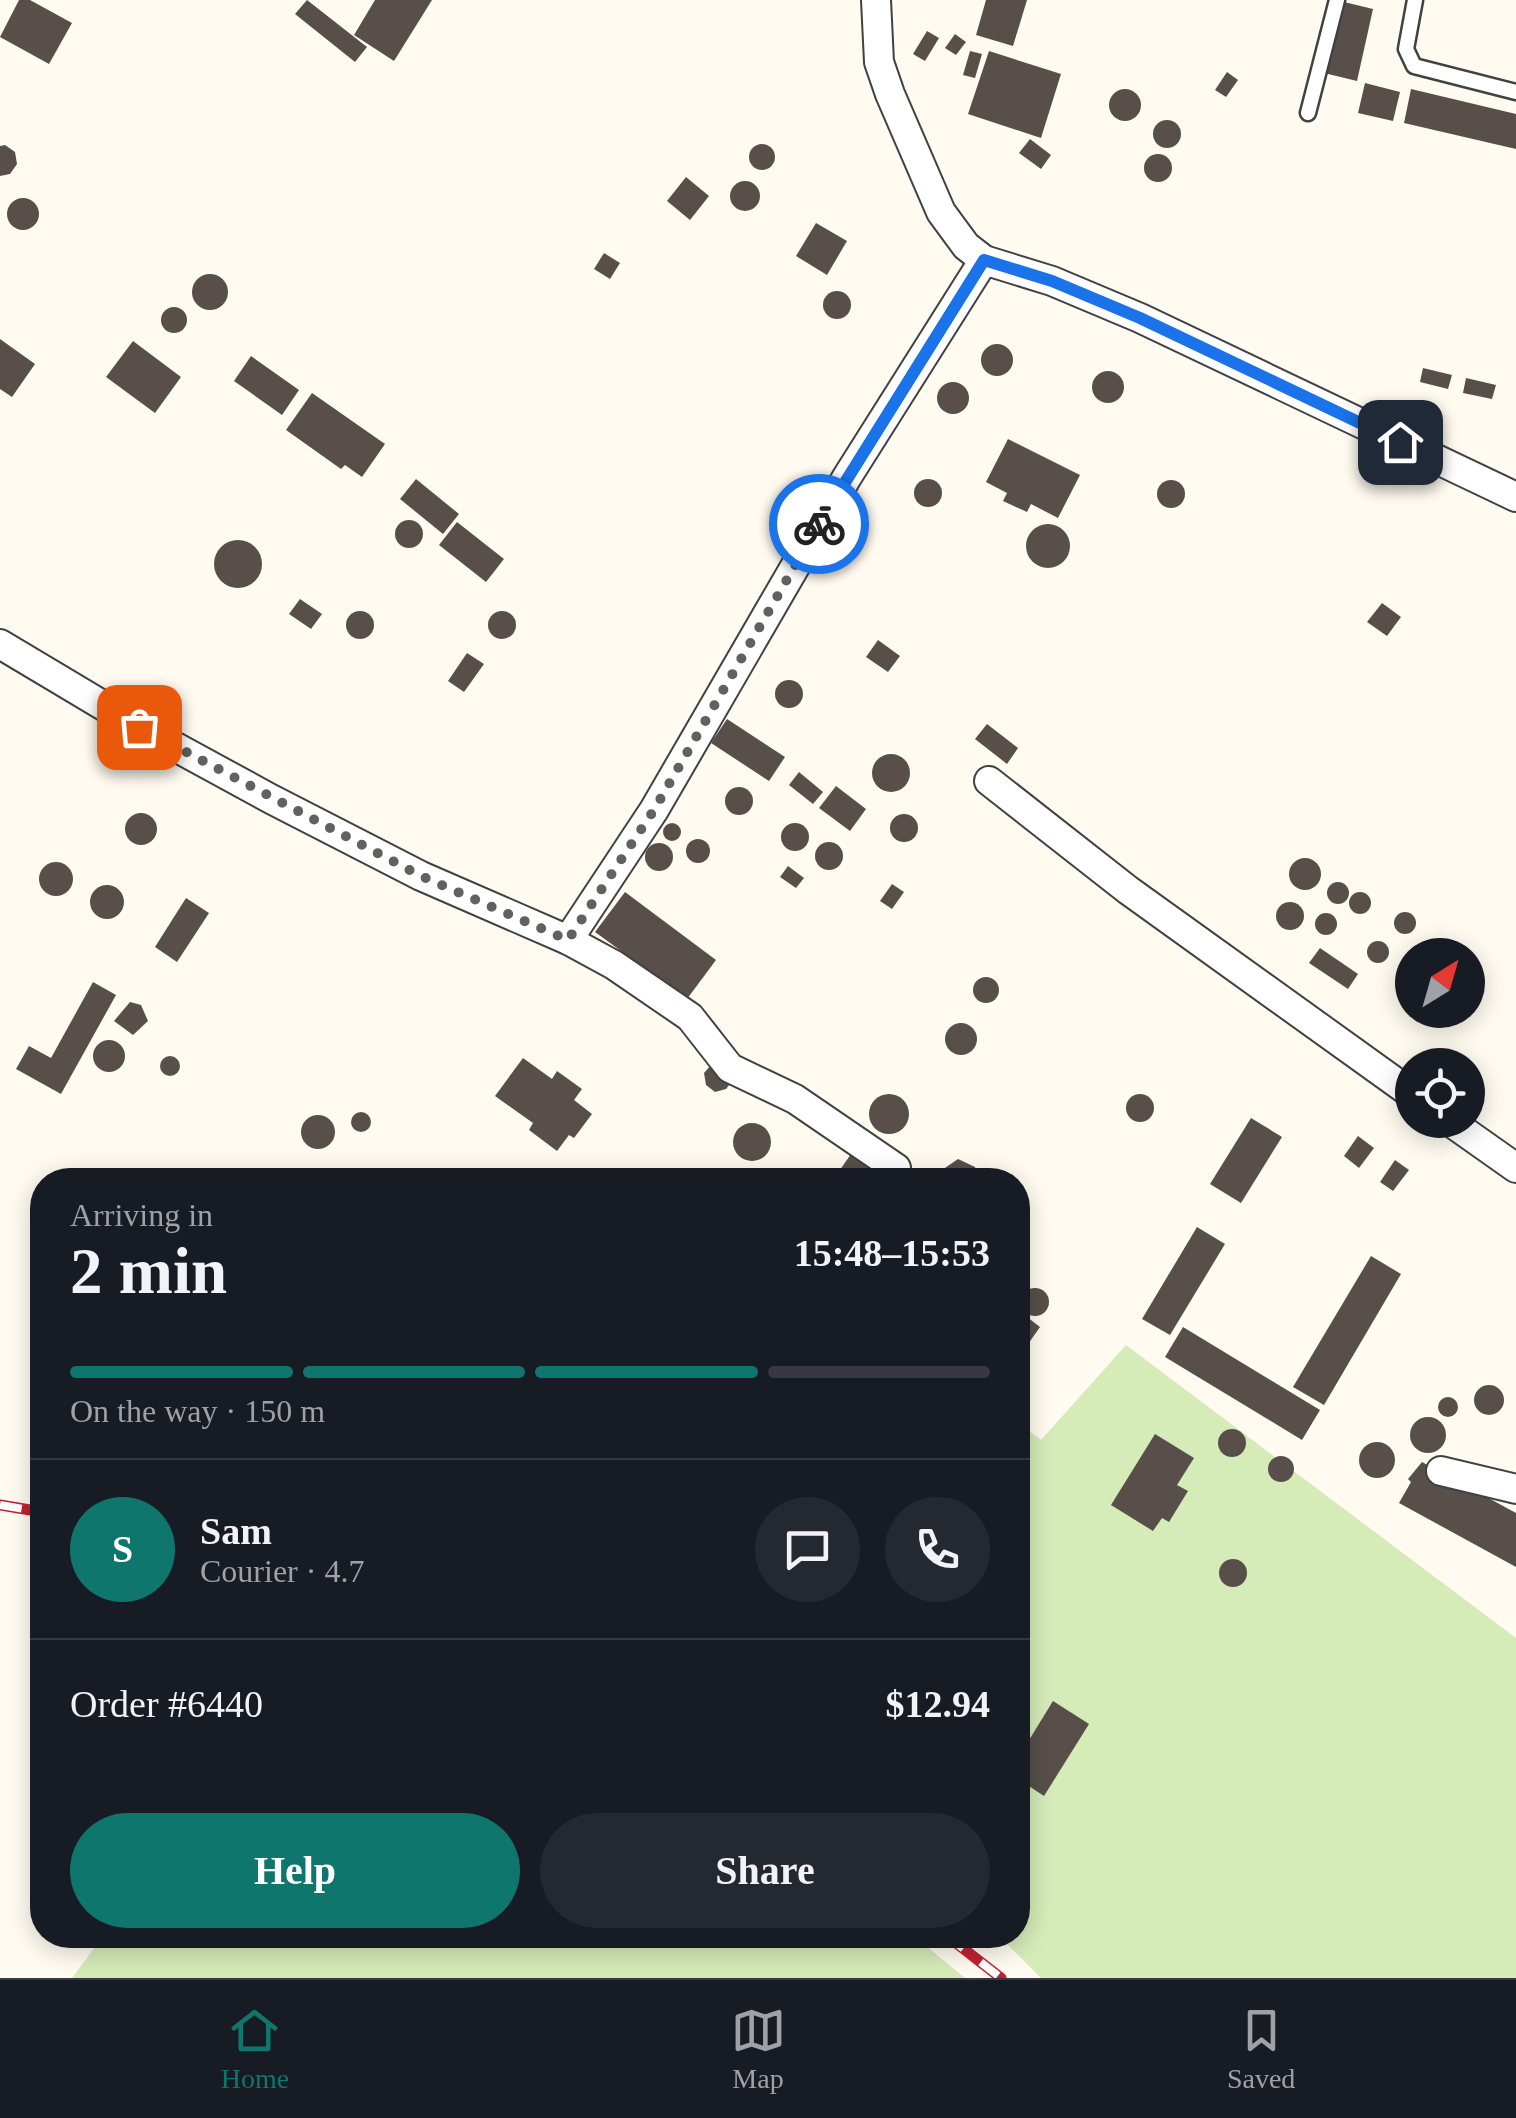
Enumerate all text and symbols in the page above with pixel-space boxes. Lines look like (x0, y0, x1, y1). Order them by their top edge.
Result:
pin (1358, 400, 1443, 485)
icon: home (1373, 415, 1428, 470)
courier (769, 474, 869, 574)
icon: bike (792, 497, 847, 552)
pin (97, 685, 182, 770)
icon: bag (112, 700, 167, 755)
north arrow (1395, 938, 1485, 1028)
map controls (1395, 938, 1485, 1138)
button: locate (1395, 1048, 1485, 1138)
text: Arriving in (70, 1197, 213, 1233)
text: 15:48–15:53 (794, 1232, 990, 1274)
text: 2 min (70, 1235, 227, 1307)
text: On the way · 150 m (70, 1393, 325, 1429)
button: chat (755, 1497, 860, 1602)
button: phone (885, 1497, 990, 1602)
text: Sam (200, 1510, 272, 1552)
text: S (112, 1528, 133, 1570)
text: Courier · 4.7 (200, 1553, 364, 1589)
text: Order #6440 (70, 1683, 263, 1725)
text: $12.94 (886, 1683, 990, 1725)
button: Help (70, 1813, 520, 1928)
button: Share (540, 1813, 990, 1928)
tab: Home (221, 2003, 289, 2095)
tab: Map (731, 2003, 786, 2095)
tab: Saved (1227, 2003, 1295, 2095)

